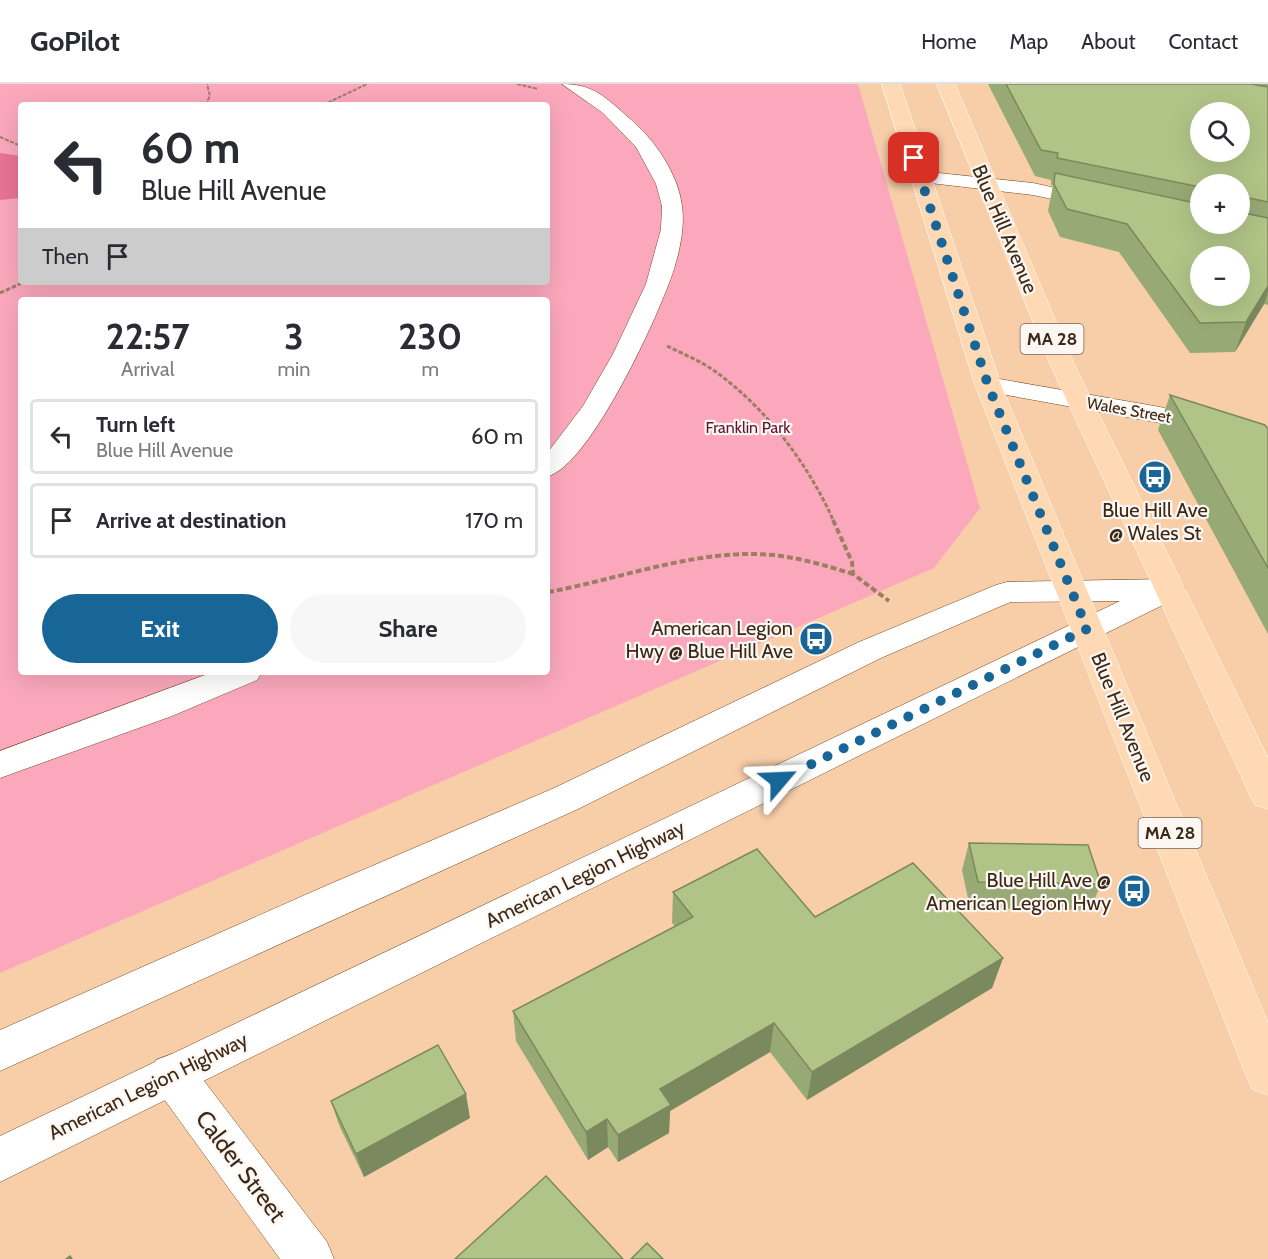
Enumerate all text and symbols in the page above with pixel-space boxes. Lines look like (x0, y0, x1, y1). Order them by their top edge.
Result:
text: GoPilot (30, 24, 120, 58)
text: Home (921, 29, 977, 54)
text: Map (1010, 29, 1048, 54)
text: About (1081, 29, 1135, 54)
text: Contact (1168, 29, 1238, 54)
map controls (1190, 102, 1250, 306)
button: search (1190, 102, 1250, 162)
text: 60 m (141, 122, 240, 174)
icon: left (42, 126, 120, 204)
pin (888, 132, 939, 183)
icon: arrive (897, 141, 930, 174)
street label: Blue Hill Avenue (967, 161, 1043, 297)
text: Blue Hill Avenue (141, 174, 326, 207)
button: + (1190, 174, 1250, 234)
icon: arrive (101, 240, 134, 273)
text: Then (42, 243, 89, 270)
button: − (1190, 246, 1250, 306)
text: 22:57 (106, 314, 190, 358)
text: 3 (284, 314, 304, 358)
text: 230 (398, 314, 462, 358)
road number: MA 28 (1020, 324, 1084, 354)
text: Arrival (121, 357, 174, 381)
text: min (277, 357, 310, 381)
text: m (421, 357, 439, 381)
street label: Wales Street (1085, 393, 1173, 427)
text: Turn left (96, 411, 175, 438)
park label: Franklin Park (706, 418, 791, 437)
icon: left (45, 420, 78, 453)
text: 60 m (471, 423, 523, 450)
text: Blue Hill Avenue (96, 438, 233, 462)
bus stop icon: Blue Hill Ave @ Wales St (1137, 459, 1173, 495)
place label: Blue Hill Ave @ Wales St (1102, 498, 1208, 545)
icon: arrive (45, 504, 78, 537)
text: Arrive at destination (96, 507, 286, 534)
text: 170 m (465, 507, 523, 534)
button: Exit (42, 594, 278, 663)
button: Share (290, 594, 526, 663)
place label: American Legion Hwy @ Blue Hill Ave (626, 616, 793, 663)
bus stop icon: American Legion Hwy @ Blue Hill Ave (798, 621, 834, 657)
street label: Blue Hill Avenue (1086, 649, 1160, 785)
position arrow (747, 748, 811, 812)
street label: American Legion Highway (481, 815, 689, 933)
road number: MA 28 (1138, 818, 1202, 848)
place label: Blue Hill Ave @ American Legion Hwy (926, 868, 1111, 915)
bus stop icon: Blue Hill Ave @ American Legion Hwy (1116, 873, 1152, 909)
street label: American Legion Highway (44, 1027, 252, 1145)
street label: Calder Street (190, 1105, 292, 1227)

